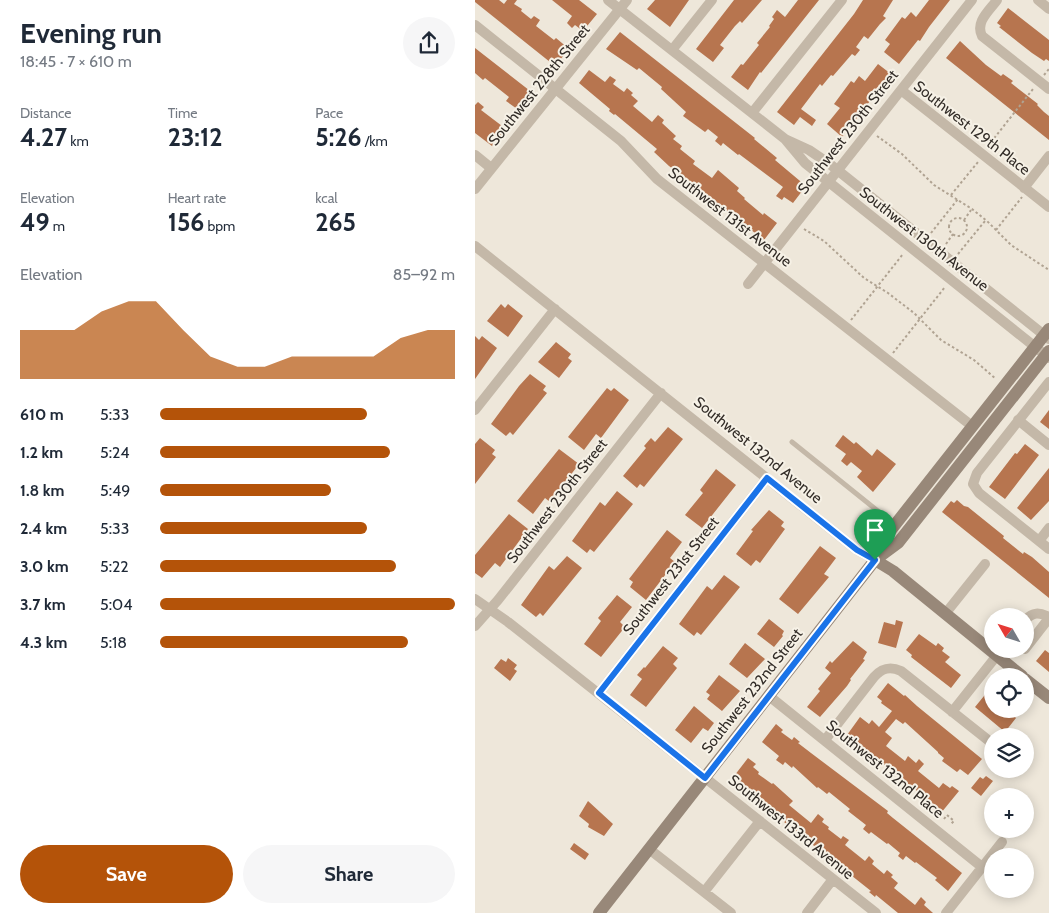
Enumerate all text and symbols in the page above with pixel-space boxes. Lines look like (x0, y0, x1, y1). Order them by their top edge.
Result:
text: Evening run (20, 16, 162, 50)
button: share (403, 17, 455, 69)
street label: Southwest 228th Street (484, 21, 594, 149)
text: 18:45 · 7 × 610 m (20, 52, 132, 71)
street label: Southwest 230th Street (794, 66, 902, 198)
street label: Southwest 129th Place (910, 77, 1034, 179)
text: Distance (20, 104, 72, 122)
text: Time (168, 104, 197, 122)
text: Pace (315, 104, 343, 122)
text: 4.27 (20, 122, 67, 152)
text: 23:12 (168, 122, 222, 152)
text: 5:26 (315, 122, 362, 152)
text: km (67, 132, 89, 150)
text: /km (362, 132, 388, 150)
street label: Southwest 131st Avenue (665, 163, 795, 271)
street label: Southwest 130th Avenue (856, 183, 992, 295)
text: Elevation (20, 189, 75, 207)
text: Heart rate (168, 189, 226, 207)
text: kcal (315, 189, 338, 207)
text: 49 (20, 207, 50, 237)
text: 156 (168, 207, 204, 237)
text: 265 (315, 207, 356, 237)
text: m (50, 217, 65, 235)
text: bpm (204, 217, 235, 235)
text: Elevation (20, 265, 83, 284)
text: 85–92 m (393, 265, 455, 284)
street label: Southwest 132nd Avenue (690, 393, 826, 507)
text: 610 m (20, 405, 64, 424)
text: 5:33 (100, 405, 129, 424)
street label: Southwest 230th Street (503, 435, 611, 567)
text: 1.2 km (20, 443, 63, 462)
text: 5:24 (100, 443, 130, 462)
text: 1.8 km (20, 481, 64, 500)
text: 5:49 (100, 481, 130, 500)
pin (854, 509, 896, 560)
street label: Southwest 231st Street (619, 513, 723, 639)
icon: arrive (861, 516, 889, 544)
text: 2.4 km (20, 519, 67, 538)
text: 5:33 (100, 519, 129, 538)
text: 3.0 km (20, 557, 69, 576)
text: 5:22 (100, 557, 129, 576)
text: 3.7 km (20, 595, 66, 614)
text: 5:04 (100, 595, 132, 614)
north arrow (984, 608, 1034, 658)
map controls (984, 608, 1034, 898)
street label: Southwest 232nd Street (698, 625, 806, 757)
text: 4.3 km (20, 633, 67, 652)
text: 5:18 (100, 633, 127, 652)
button: locate (984, 668, 1034, 718)
street label: Southwest 132nd Place (823, 716, 947, 822)
button: layers (984, 728, 1034, 778)
street label: Southwest 133rd Avenue (725, 771, 858, 883)
button: + (984, 788, 1034, 838)
button: Save (20, 845, 233, 903)
button: Share (243, 845, 455, 903)
button: − (984, 848, 1034, 898)

